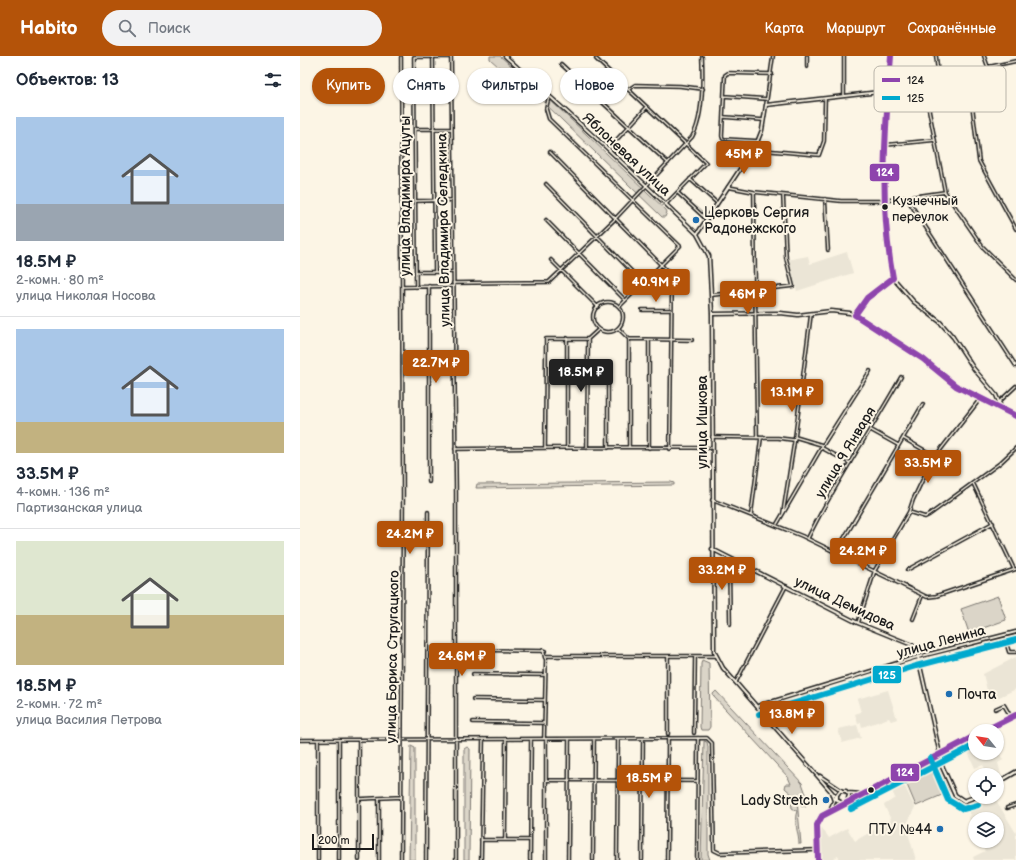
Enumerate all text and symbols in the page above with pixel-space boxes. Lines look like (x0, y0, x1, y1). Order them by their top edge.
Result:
search box (102, 10, 382, 46)
text: Habito (20, 17, 78, 40)
icon: search (116, 17, 138, 39)
text: Поиск (148, 19, 190, 38)
text: Карта (765, 20, 804, 37)
text: Маршрут (826, 20, 886, 37)
text: Сохранённые (908, 20, 996, 37)
legend (874, 66, 1006, 112)
chip: Купить (312, 68, 385, 104)
chip: Снять (393, 68, 459, 104)
chip: Фильтры (467, 68, 552, 104)
chip: Новое (560, 68, 628, 104)
icon: filters (262, 69, 284, 91)
text: Объектов: 13 (16, 70, 119, 90)
text: 124 (907, 74, 925, 87)
text: 125 (907, 92, 924, 105)
street label: Яблоневая улица (579, 109, 675, 200)
street label: улица Владимира Ацуты (397, 116, 414, 276)
street label: улица Владимира Селедкина (433, 132, 454, 327)
pin: 45M ₽ (716, 141, 772, 175)
icon: home (114, 143, 186, 215)
text: 45M ₽ (725, 146, 763, 162)
line badge: 124 (869, 163, 900, 182)
text: 124 (876, 166, 894, 179)
place label: Кузнечный переулок (892, 193, 958, 225)
marker: Кузнечный переулок (880, 202, 890, 212)
place label: Церковь Сергия Радонежского (704, 204, 809, 237)
marker: Церковь Сергия Радонежского (691, 215, 701, 225)
text: 18.5M ₽ (16, 252, 76, 272)
pin: 40.9M ₽ (619, 269, 693, 303)
text: 2-комн. · 80 m² (16, 272, 104, 288)
text: 40.9M ₽ (632, 274, 680, 290)
pin: 46M ₽ (720, 281, 776, 315)
text: 46M ₽ (729, 286, 767, 302)
text: улица Николая Носова (16, 288, 156, 304)
pin: 22.7M ₽ (399, 350, 473, 384)
icon: home (114, 355, 186, 427)
text: 22.7M ₽ (412, 355, 460, 371)
pin: 18.5M ₽ (544, 359, 618, 393)
text: 18.5M ₽ (558, 364, 604, 380)
street label: улица Ишкова (694, 374, 711, 469)
pin: 13.1M ₽ (755, 379, 829, 413)
text: 13.1M ₽ (770, 384, 814, 400)
street label: улица 9 Января (812, 403, 879, 501)
pin: 33.5M ₽ (891, 450, 965, 484)
text: 33.5M ₽ (904, 455, 952, 471)
text: 33.5M ₽ (16, 464, 79, 484)
text: 4-комн. · 136 m² (16, 484, 110, 500)
text: Партизанская улица (16, 500, 143, 516)
pin: 24.2M ₽ (373, 521, 447, 555)
text: 24.2M ₽ (386, 526, 434, 542)
pin: 24.2M ₽ (826, 538, 900, 572)
text: 24.2M ₽ (839, 543, 887, 559)
pin: 33.2M ₽ (685, 557, 759, 591)
text: 33.2M ₽ (698, 562, 746, 578)
icon: home (114, 567, 186, 639)
street label: улица Бориса Стругацкого (382, 570, 403, 744)
street label: улица Демидова (792, 573, 898, 634)
street label: улица Ленина (895, 621, 988, 661)
pin: 24.6M ₽ (425, 643, 499, 677)
text: 24.6M ₽ (438, 648, 486, 664)
line badge: 125 (872, 665, 902, 684)
text: 125 (878, 669, 896, 682)
text: 18.5M ₽ (16, 676, 76, 696)
place label: Почта (957, 686, 997, 703)
marker: Почта (944, 689, 954, 699)
text: 2-комн. · 72 m² (16, 696, 102, 712)
pin: 13.8M ₽ (755, 701, 829, 735)
text: 13.8M ₽ (769, 706, 815, 722)
text: улица Василия Петрова (16, 712, 162, 728)
north arrow (968, 724, 1004, 760)
map controls (968, 724, 1004, 848)
line badge: 124 (890, 763, 920, 782)
pin: 18.5M ₽ (612, 765, 686, 799)
text: 124 (896, 766, 914, 779)
button: locate (968, 768, 1004, 804)
text: 18.5M ₽ (626, 770, 672, 786)
unlabelled marker (866, 785, 876, 795)
place label: Lady Stretch (741, 792, 818, 809)
marker: Lady Stretch (821, 795, 831, 805)
button: layers (968, 812, 1004, 848)
place label: ПТУ №44 (868, 821, 932, 838)
marker: ПТУ №44 (935, 824, 945, 834)
scale bar (312, 832, 374, 851)
text: 200 m (318, 834, 350, 847)

